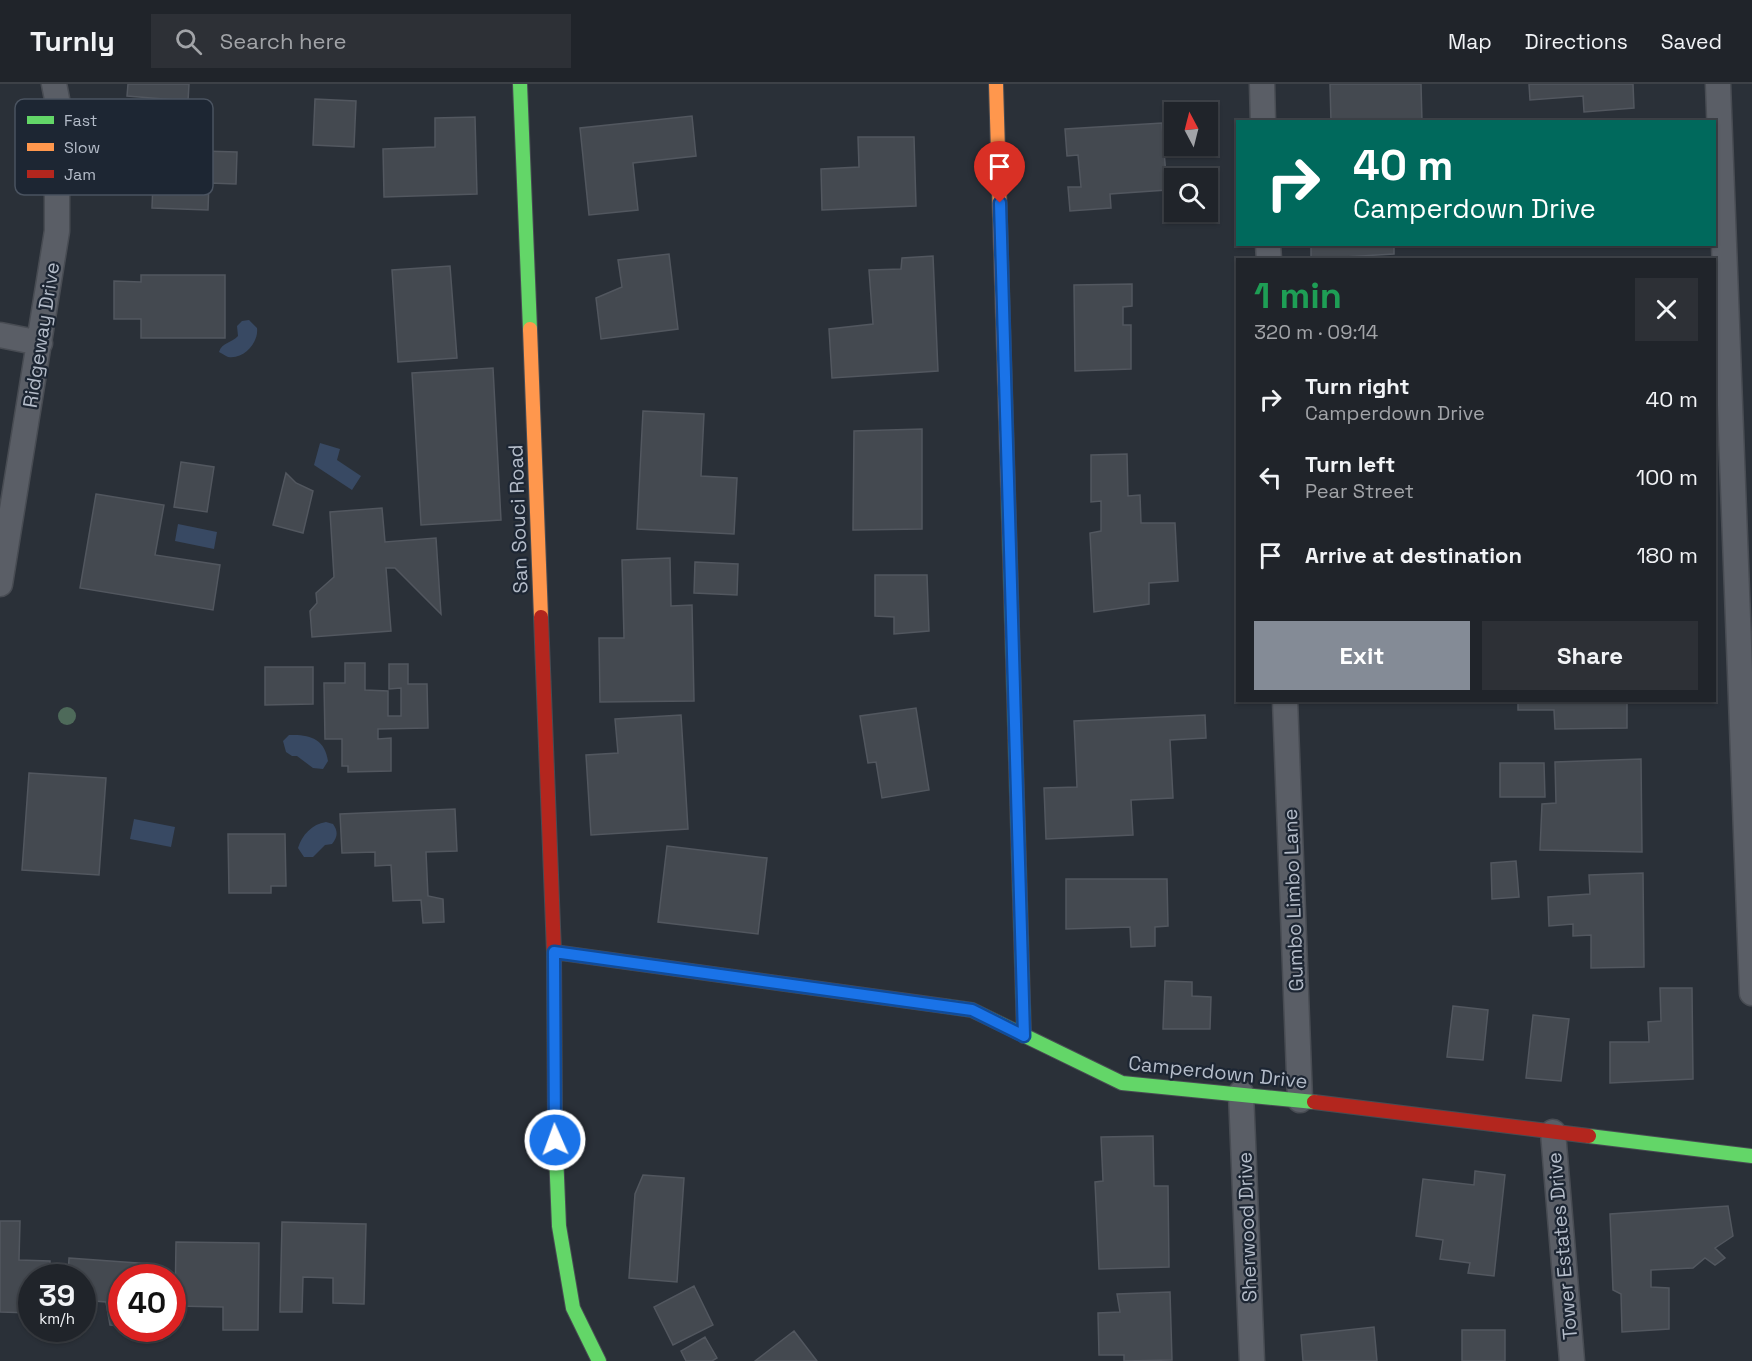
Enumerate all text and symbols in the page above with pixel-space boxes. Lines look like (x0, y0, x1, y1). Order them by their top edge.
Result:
search box (151, 14, 571, 68)
text: Turnly (30, 23, 115, 59)
icon: search (172, 25, 205, 58)
text: Search here (220, 27, 347, 55)
text: Map (1448, 28, 1492, 55)
text: Directions (1525, 28, 1628, 55)
text: Saved (1661, 28, 1722, 55)
legend (15, 99, 213, 195)
north arrow (1164, 102, 1218, 156)
map controls (1164, 102, 1218, 222)
text: Fast (64, 110, 97, 131)
text: Slow (64, 137, 100, 158)
text: 40 m (1353, 139, 1453, 192)
pin (974, 141, 1025, 203)
icon: right (1254, 144, 1332, 222)
icon: arrive (983, 150, 1016, 183)
text: Jam (64, 164, 96, 185)
button: search (1164, 168, 1218, 222)
text: Camperdown Drive (1353, 191, 1596, 226)
street label: Ridgeway Drive (17, 260, 65, 410)
text: 1 min (1254, 273, 1342, 319)
button: close (1635, 278, 1698, 341)
text: 320 m · 09:14 (1254, 319, 1378, 345)
text: Turn right (1305, 372, 1410, 400)
icon: right (1254, 383, 1287, 416)
text: 40 m (1646, 385, 1698, 413)
text: Camperdown Drive (1305, 400, 1485, 426)
street label: San Souci Road (502, 444, 534, 594)
text: Turn left (1305, 450, 1395, 478)
icon: left (1254, 461, 1287, 494)
text: 100 m (1636, 463, 1698, 491)
text: Pear Street (1305, 478, 1414, 504)
icon: arrive (1254, 539, 1287, 572)
text: Arrive at destination (1305, 541, 1522, 569)
text: 180 m (1636, 541, 1698, 569)
button: Exit (1254, 621, 1470, 690)
button: Share (1482, 621, 1698, 690)
street label: Gumbo Limbo Lane (1277, 808, 1309, 992)
street label: Camperdown Drive (1127, 1050, 1309, 1094)
position arrow (523, 1108, 587, 1172)
street label: Sherwood Drive (1231, 1151, 1263, 1303)
street label: Tower Estates Drive (1541, 1151, 1583, 1341)
speed limit sign: 40 (108, 1264, 186, 1342)
text: 39 (39, 1276, 75, 1315)
text: km/h (39, 1309, 75, 1328)

